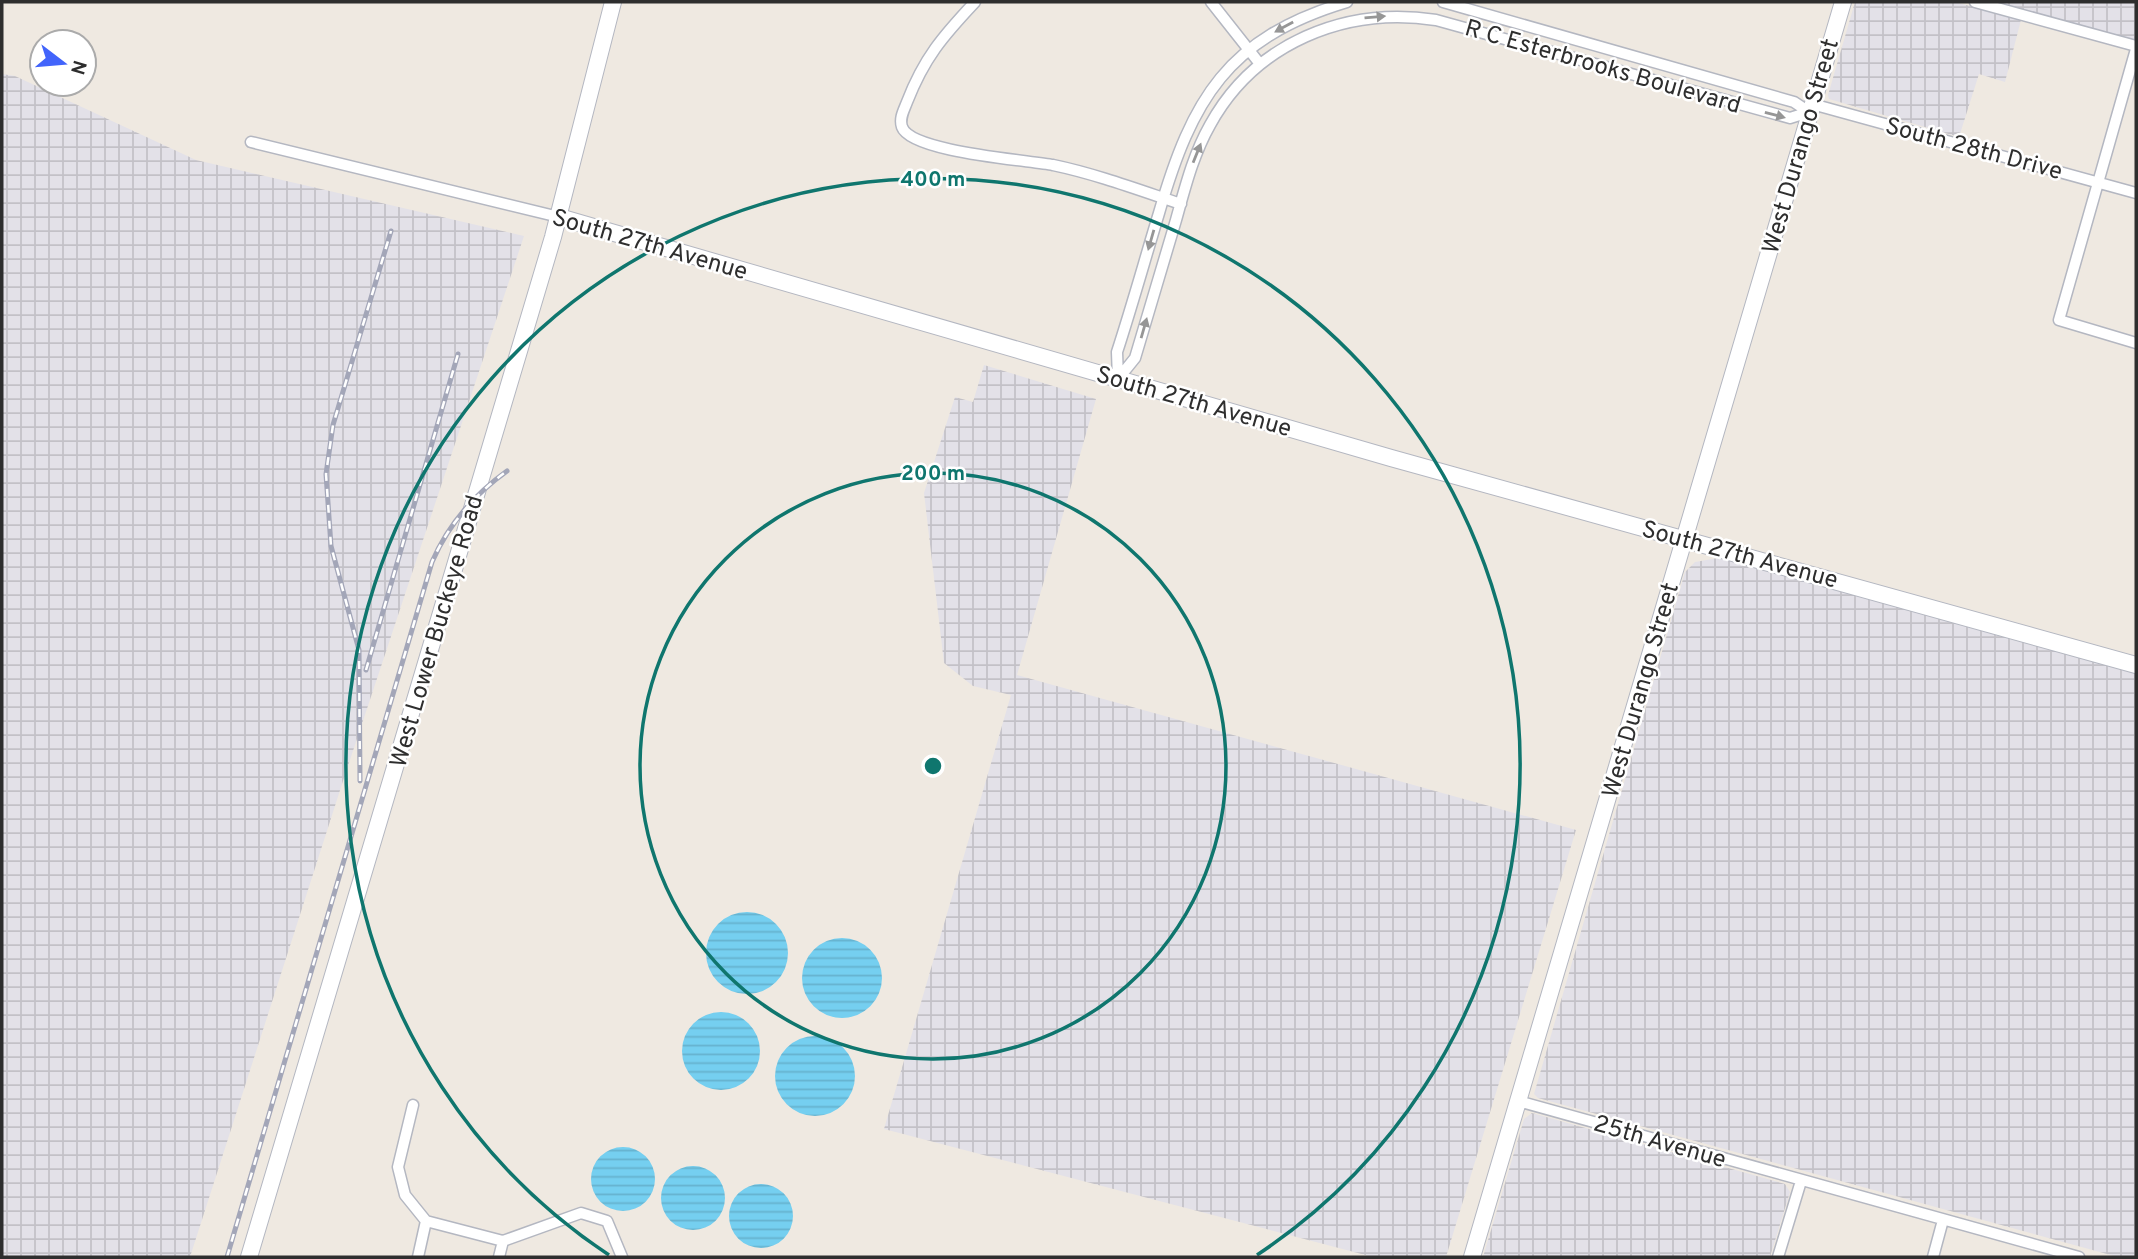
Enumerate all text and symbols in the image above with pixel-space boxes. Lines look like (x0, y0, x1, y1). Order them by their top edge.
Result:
one-way arrow (1364, 11, 1386, 22)
street label: R C Esterbrooks Boulevard (1461, 14, 1744, 122)
one-way arrow (1274, 21, 1293, 33)
north arrow (28, 28, 98, 98)
street label: West Durango Street (1757, 36, 1847, 258)
text: N (64, 57, 91, 77)
one-way arrow (1765, 110, 1786, 120)
street label: South 28th Drive (1882, 112, 2065, 188)
one-way arrow (1192, 142, 1203, 163)
text: 400 m (901, 167, 965, 194)
street label: South 27th Avenue (548, 204, 751, 288)
one-way arrow (1145, 230, 1155, 251)
one-way arrow (1140, 317, 1150, 338)
street label: South 27th Avenue (1092, 361, 1295, 445)
text: 200 m (901, 461, 965, 488)
street label: West Lower Buckeye Road (385, 492, 491, 771)
street label: South 27th Avenue (1638, 515, 1841, 597)
street label: West Durango Street (1597, 580, 1687, 802)
centre of rings (921, 754, 945, 778)
street label: 25th Avenue (1590, 1110, 1729, 1176)

